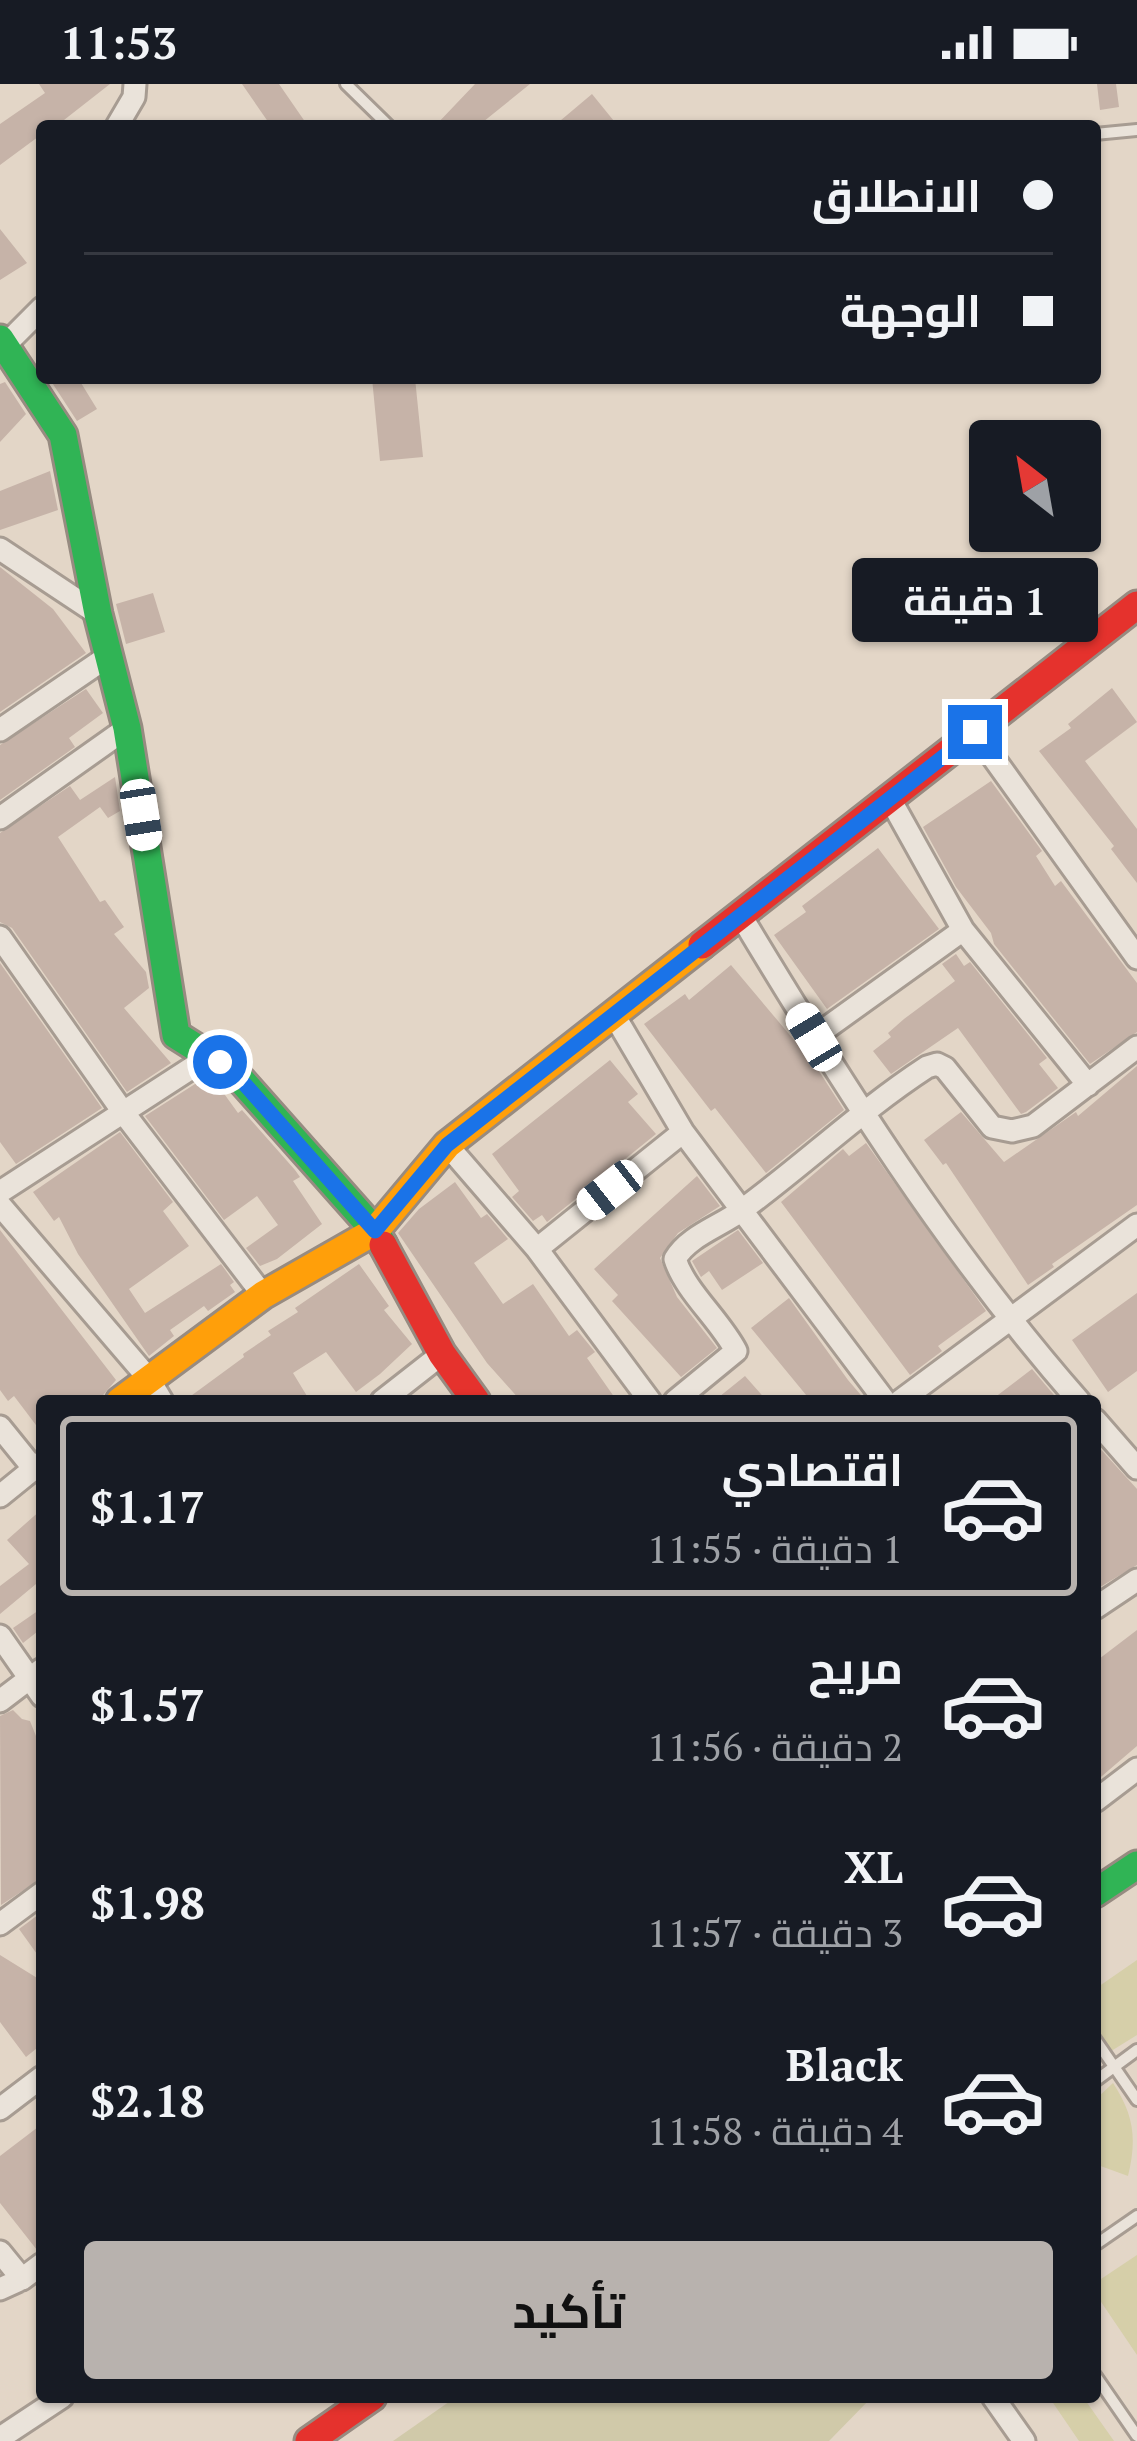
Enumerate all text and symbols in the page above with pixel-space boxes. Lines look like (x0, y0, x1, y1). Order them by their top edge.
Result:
text: 11:53 (60, 12, 177, 72)
text: الانطلاق (812, 165, 981, 225)
text: الوجهة (840, 280, 981, 340)
north arrow (969, 420, 1101, 552)
map controls (969, 420, 1101, 552)
callout: 1 دقيقة (852, 558, 1098, 642)
text: 1 دقيقة (904, 574, 1046, 626)
route end (948, 705, 1002, 759)
car (118, 777, 164, 853)
car (780, 997, 848, 1077)
route start (193, 1035, 247, 1089)
car (571, 1154, 649, 1226)
text: اقتصادي (722, 1439, 903, 1499)
icon: car (939, 1452, 1047, 1560)
text: $1.17 (90, 1476, 205, 1536)
text: 1 دقيقة · 11:55 (647, 1522, 903, 1574)
text: مريح (808, 1637, 903, 1697)
icon: car (939, 1650, 1047, 1758)
text: $1.57 (90, 1674, 205, 1734)
text: 2 دقيقة · 11:56 (647, 1720, 903, 1772)
text: XL (844, 1836, 903, 1896)
icon: car (939, 1848, 1047, 1956)
text: $1.98 (90, 1872, 205, 1932)
text: 3 دقيقة · 11:57 (647, 1906, 903, 1958)
text: Black (786, 2034, 903, 2094)
icon: car (939, 2046, 1047, 2154)
text: $2.18 (90, 2070, 205, 2130)
text: 4 دقيقة · 11:58 (647, 2104, 903, 2156)
button: تأكيد (84, 2241, 1053, 2379)

